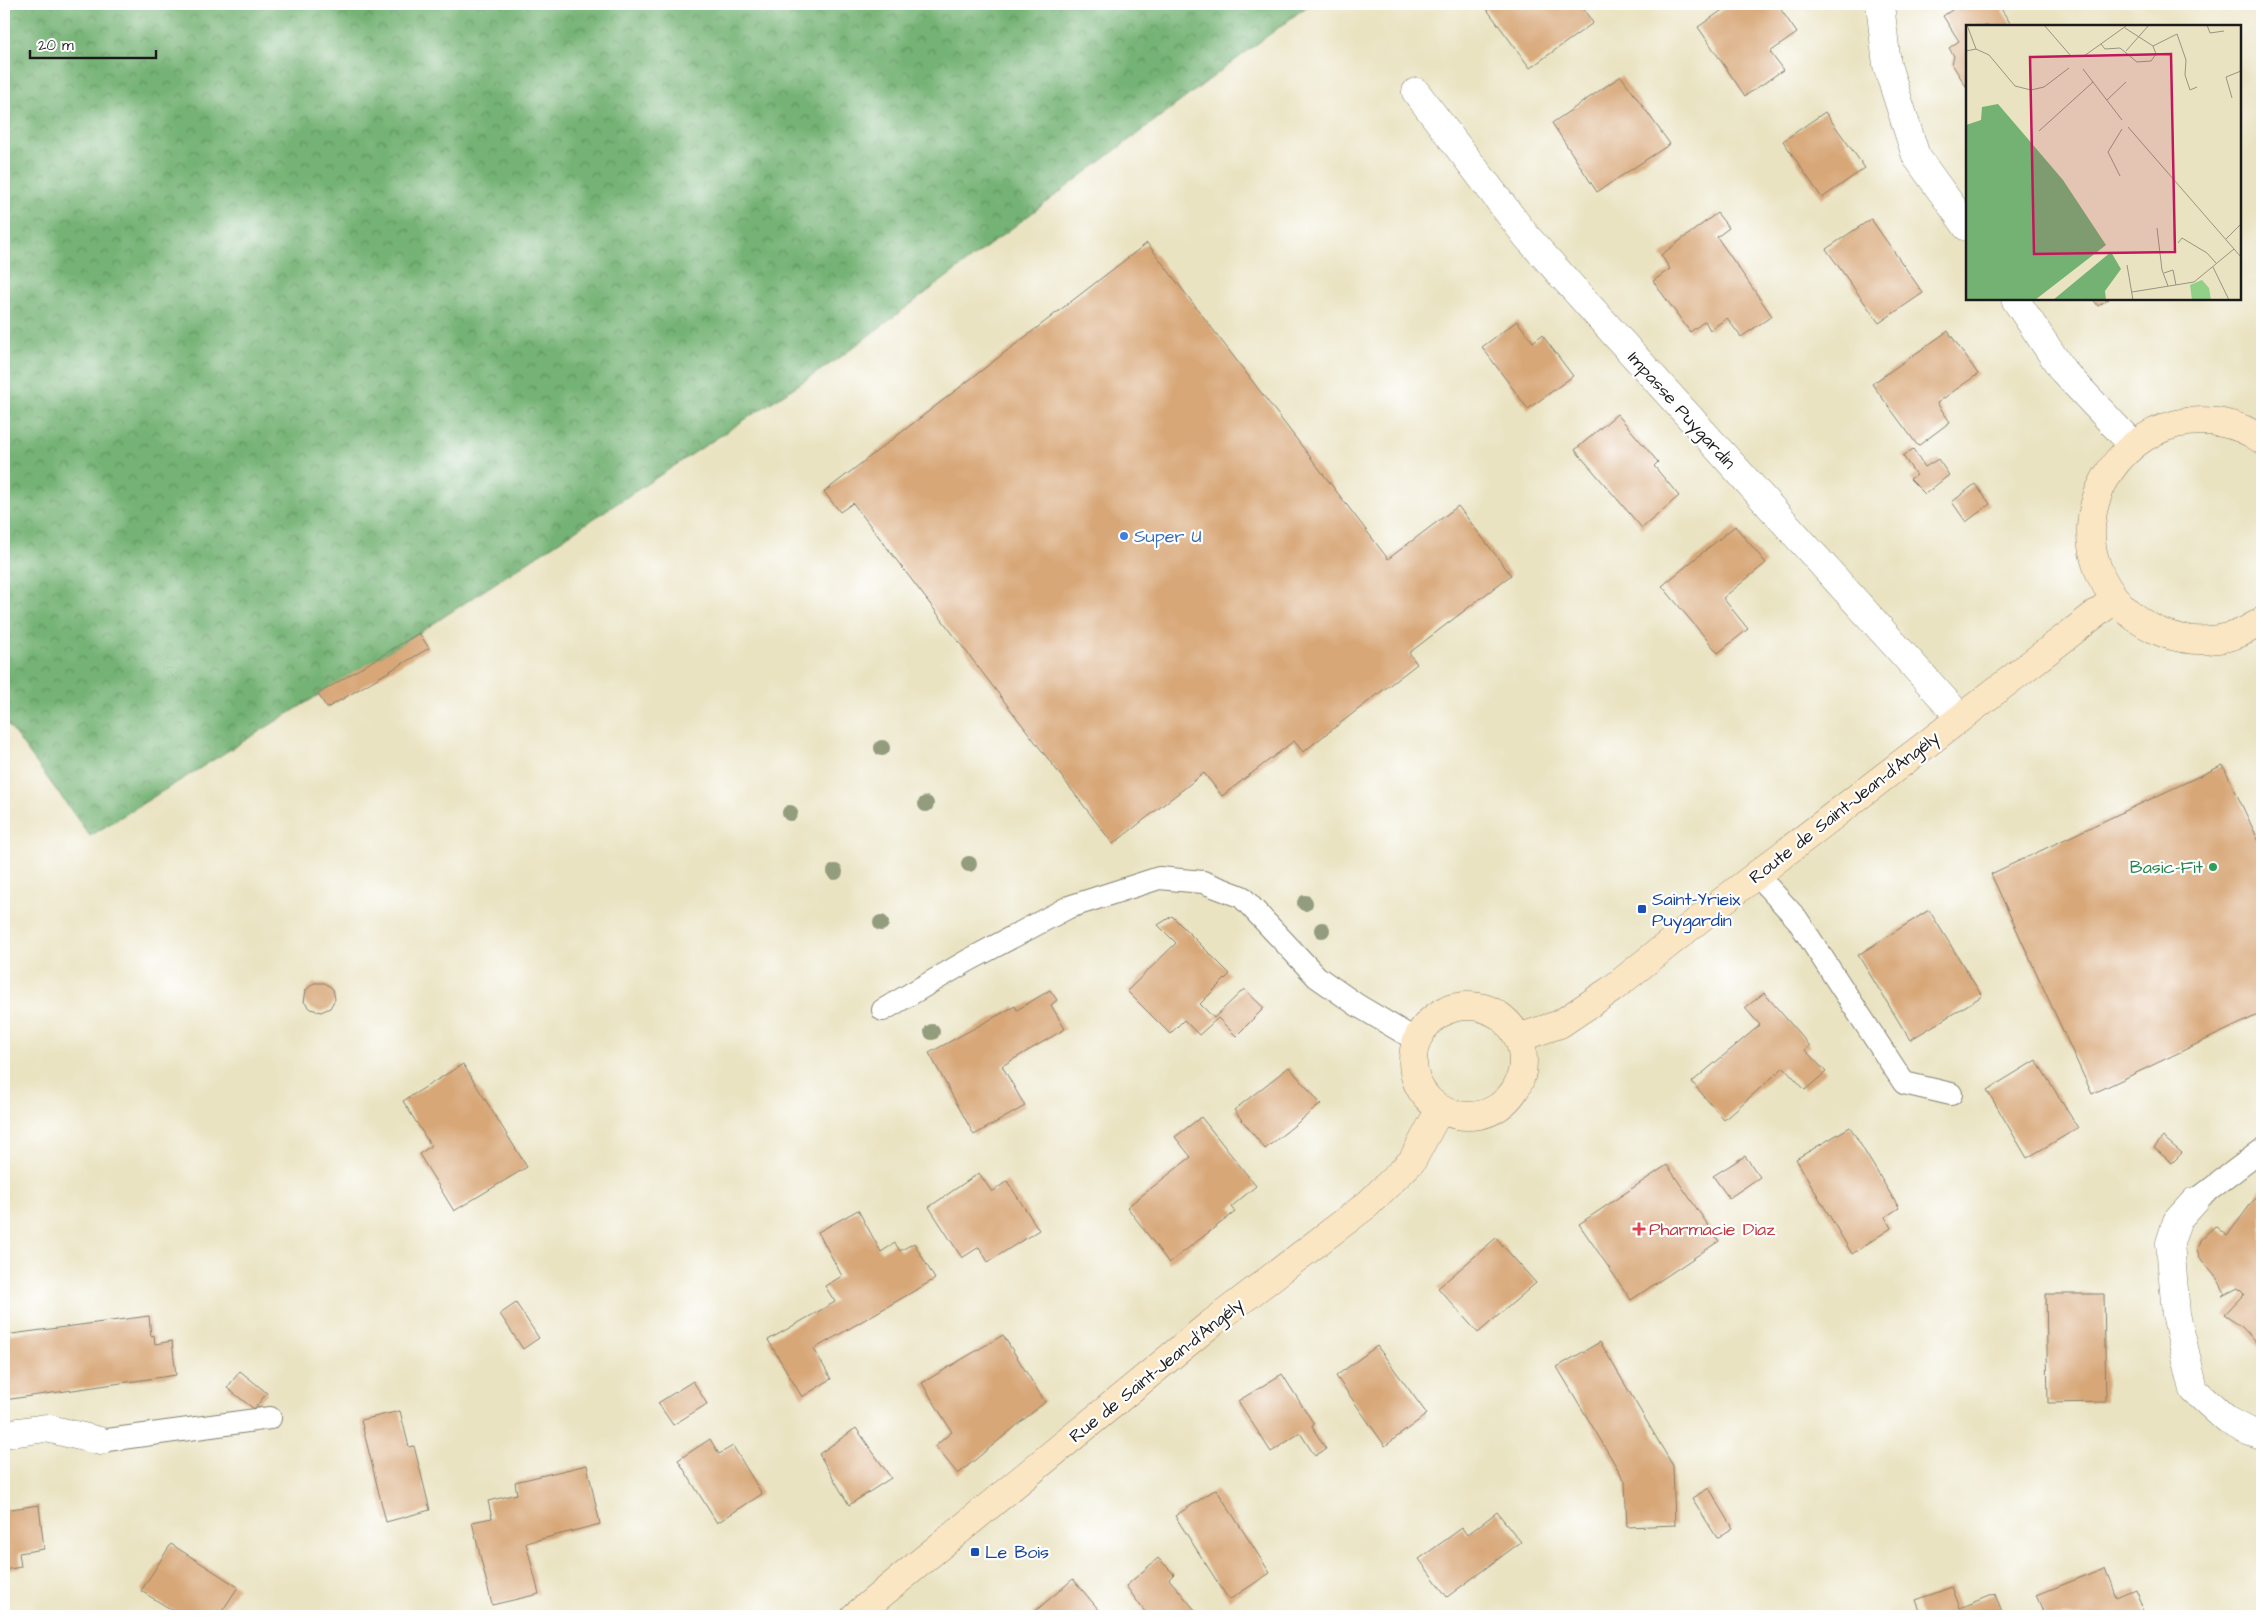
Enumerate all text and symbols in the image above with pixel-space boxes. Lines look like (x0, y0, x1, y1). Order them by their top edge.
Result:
inset map (1966, 25, 2241, 300)
scale bar (30, 28, 156, 60)
text: 20 m (38, 35, 74, 56)
street label: Impasse Puygardin (1621, 346, 1741, 475)
place label: Super U (1134, 524, 1202, 549)
marker: Super U (1118, 530, 1130, 542)
street label: Route de Saint-Jean-d'Angély (1744, 725, 1945, 890)
place label: Basic-Fit (2130, 855, 2204, 880)
marker: Basic-Fit (2207, 861, 2219, 873)
place label: Saint-Yrieix Puygardin (1652, 887, 1741, 934)
marker: Saint-Yrieix Puygardin (1636, 903, 1648, 915)
place label: Pharmacie Diaz (1649, 1217, 1775, 1242)
marker: Pharmacie Diaz (1633, 1223, 1645, 1235)
street label: Rue de Saint-Jean-d'Angély (1064, 1292, 1250, 1449)
place label: Le Bois (985, 1540, 1049, 1565)
marker: Le Bois (969, 1546, 981, 1558)

